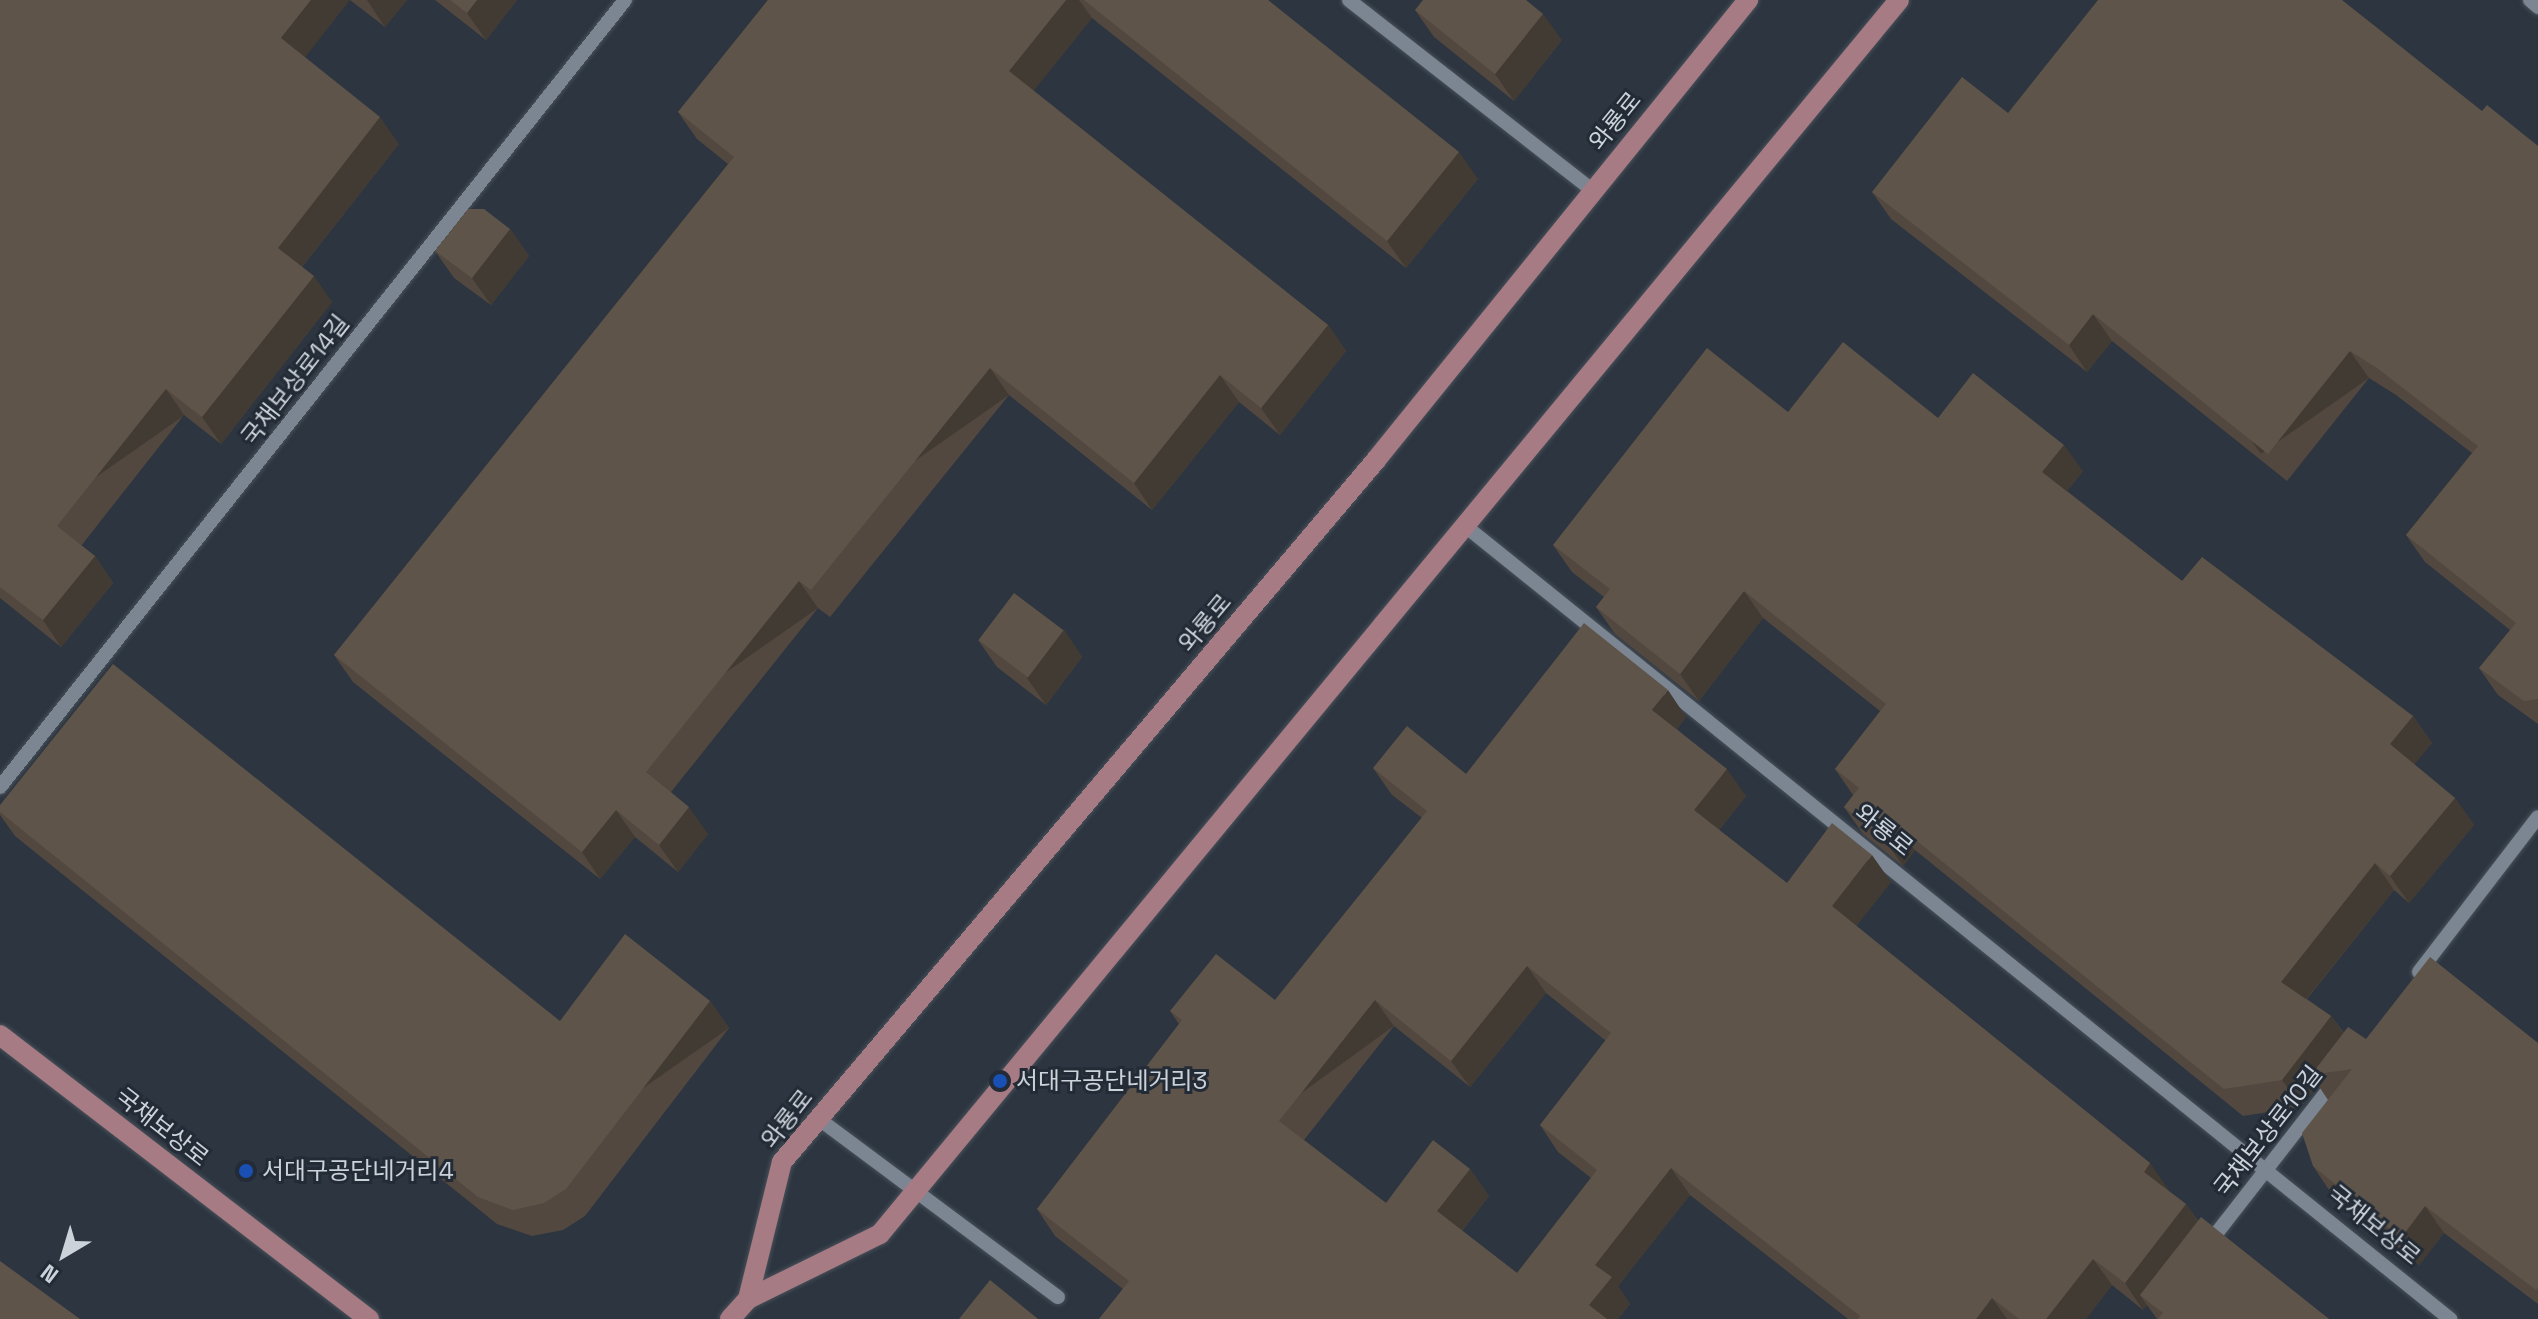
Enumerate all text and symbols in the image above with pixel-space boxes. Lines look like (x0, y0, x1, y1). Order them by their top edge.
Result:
street label: 와룡로 (1583, 86, 1647, 156)
street label: 국채보상로14길 (235, 309, 355, 451)
street label: 와룡로 (1173, 588, 1237, 658)
street label: 와룡로 (1849, 798, 1919, 862)
street label: 국채보상로10길 (2208, 1060, 2328, 1202)
place label: 서대구공단네거리3 (1016, 1067, 1207, 1095)
marker: 서대구공단네거리3 (991, 1072, 1009, 1090)
street label: 국채보상로 (110, 1082, 214, 1172)
street label: 와룡로 (755, 1084, 819, 1154)
place label: 서대구공단네거리4 (262, 1157, 454, 1185)
marker: 서대구공단네거리4 (237, 1162, 255, 1180)
street label: 국채보상로 (2322, 1179, 2426, 1271)
north arrow (24, 1215, 104, 1295)
text: N (35, 1258, 64, 1289)

